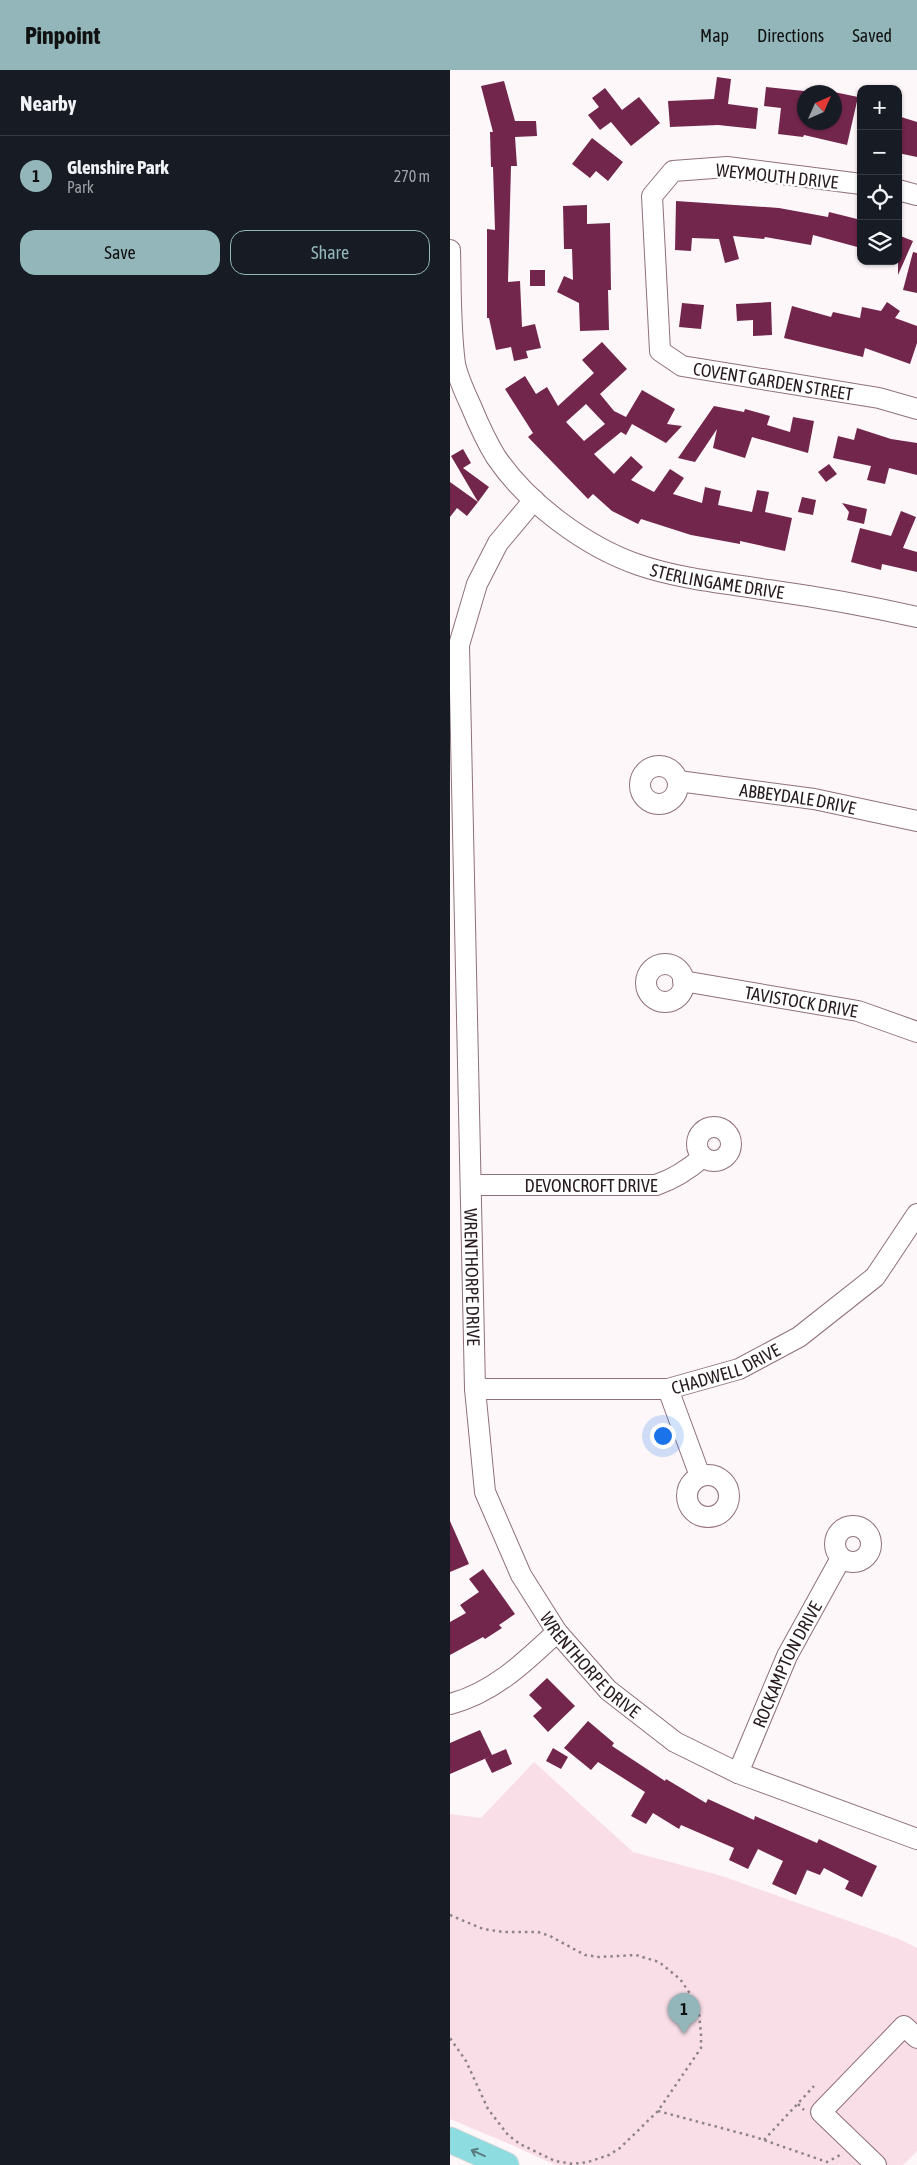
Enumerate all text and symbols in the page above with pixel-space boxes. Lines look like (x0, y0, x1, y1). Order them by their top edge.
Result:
text: Pinpoint (25, 22, 100, 49)
text: Map (700, 25, 729, 46)
text: Directions (757, 25, 824, 46)
text: Saved (852, 25, 892, 46)
north arrow (797, 85, 842, 130)
map controls (857, 85, 902, 265)
button: + (857, 85, 902, 130)
text: Nearby (20, 91, 76, 115)
button: − (857, 130, 902, 175)
text: Glenshire Park (67, 156, 169, 178)
street label: WEYMOUTH DRIVE (715, 159, 840, 193)
text: 1 (32, 167, 40, 185)
text: 270 m (394, 167, 430, 185)
button: locate (857, 175, 902, 220)
text: Park (67, 178, 94, 196)
button: layers (857, 220, 902, 265)
button: Save (20, 230, 220, 275)
button: Share (230, 230, 430, 275)
street label: COVENT GARDEN STREET (692, 357, 855, 404)
street label: STERLINGAME DRIVE (648, 559, 786, 603)
street label: ABBEYDALE DRIVE (738, 779, 858, 818)
street label: TAVISTOCK DRIVE (743, 981, 860, 1021)
street label: DEVONCROFT DRIVE (525, 1175, 658, 1196)
street label: WRENTHORPE DRIVE (461, 1208, 485, 1346)
street label: CHADWELL DRIVE (669, 1339, 784, 1398)
your location (650, 1423, 676, 1449)
street label: ROCKAMPTON DRIVE (748, 1597, 826, 1731)
street label: WRENTHORPE DRIVE (536, 1608, 645, 1722)
pin: 1 (668, 1993, 700, 2034)
one-way arrow (471, 2147, 486, 2157)

